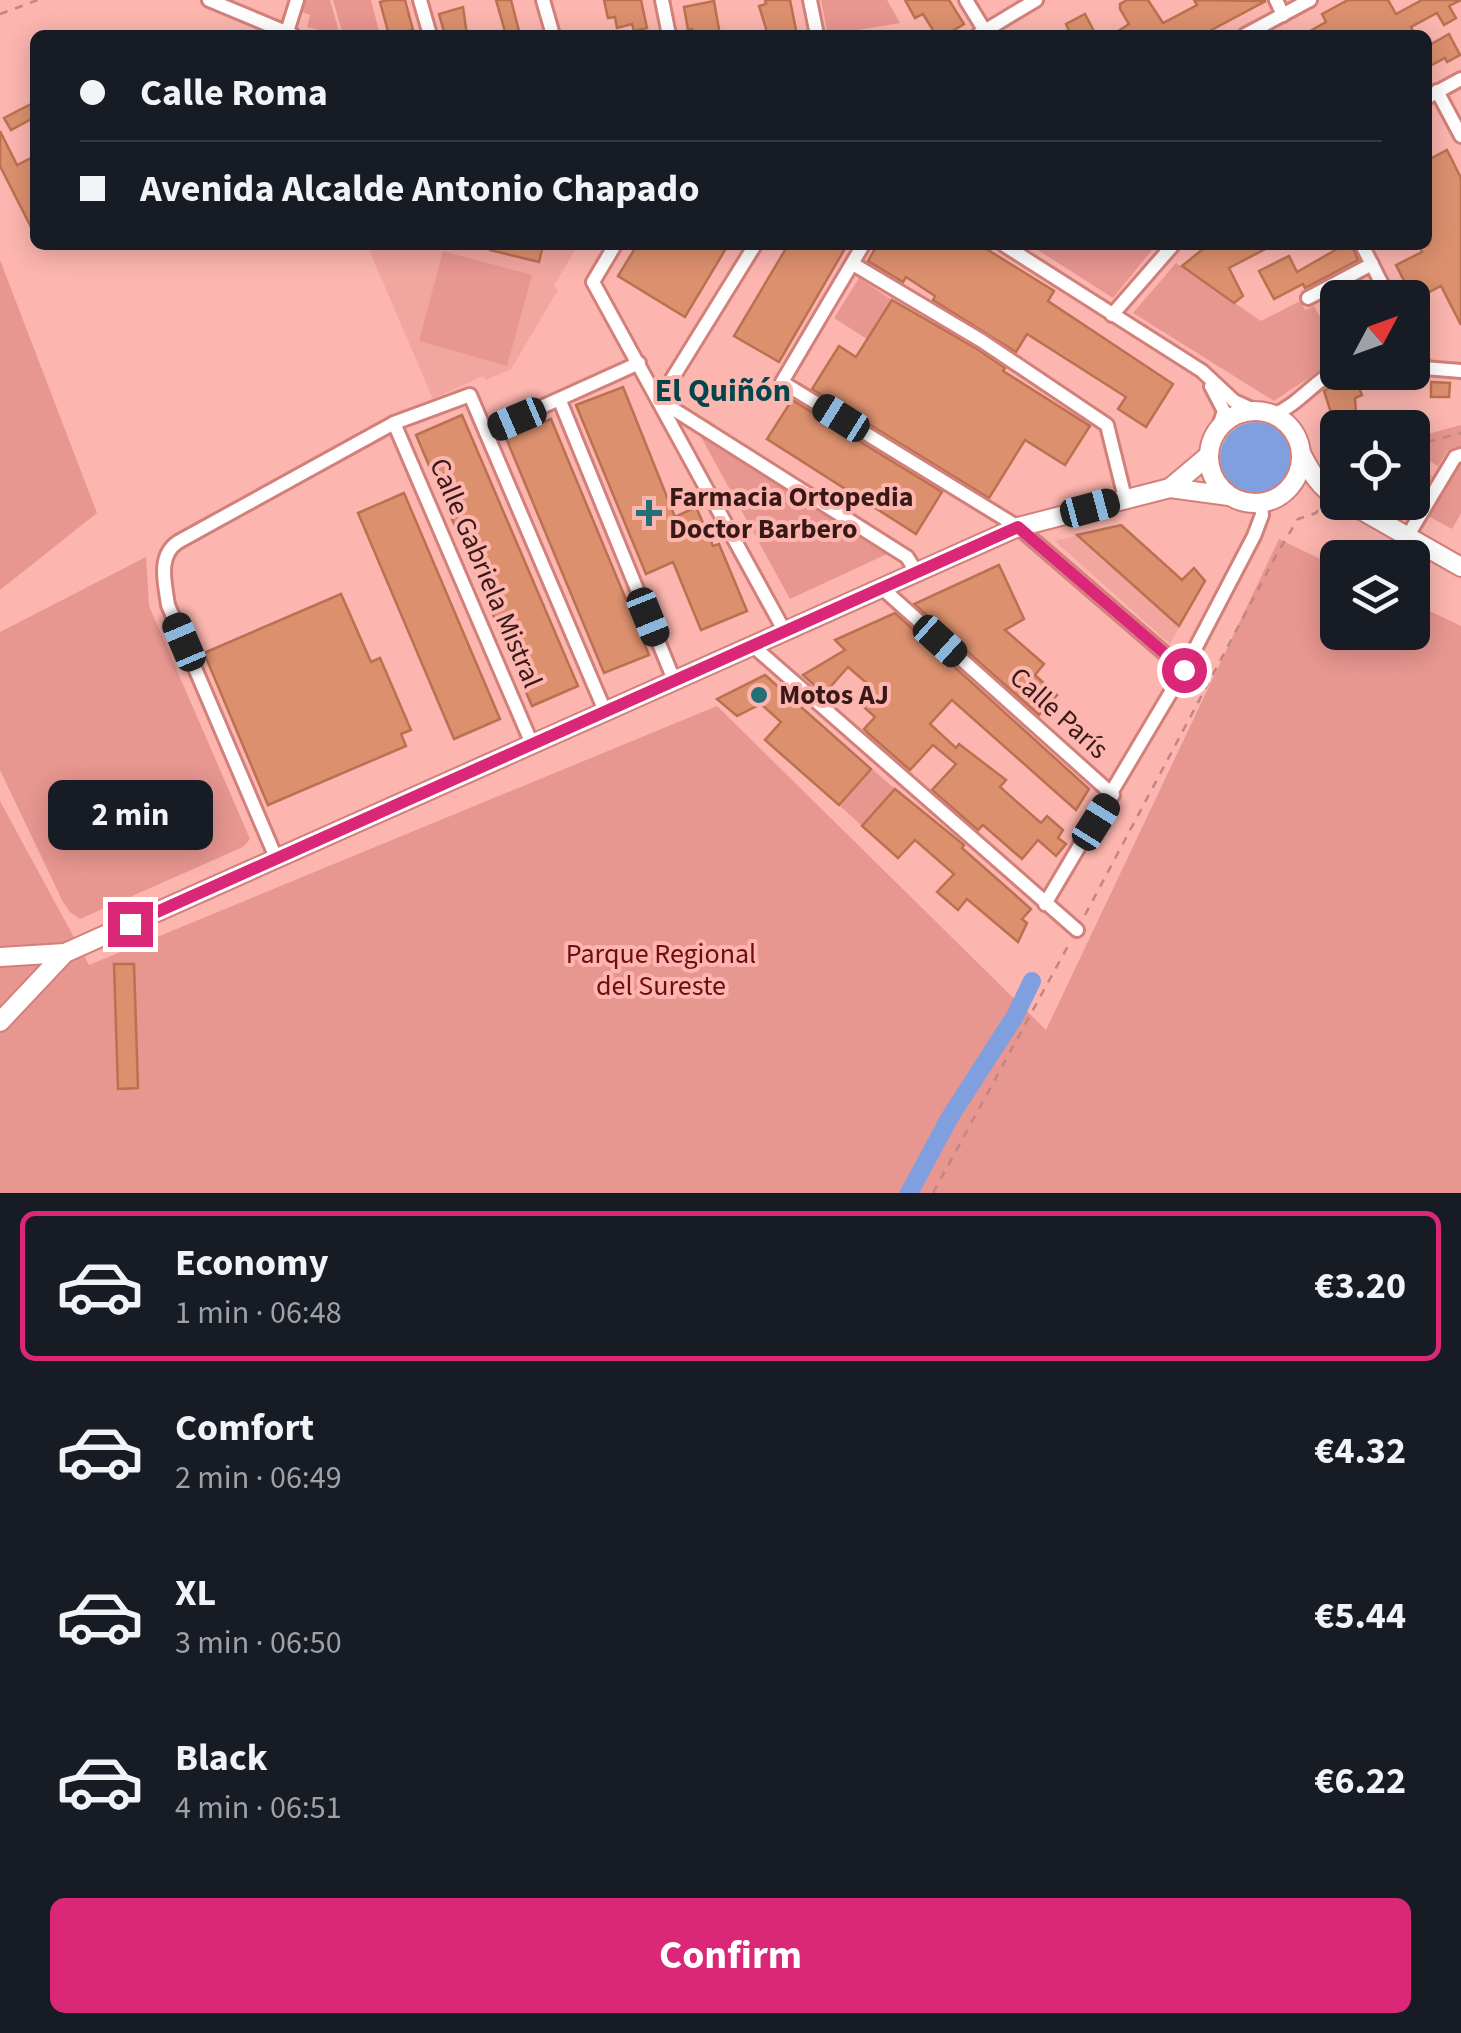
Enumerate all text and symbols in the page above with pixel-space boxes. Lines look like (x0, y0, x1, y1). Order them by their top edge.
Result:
text: Calle Roma (140, 66, 328, 120)
text: Avenida Alcalde Antonio Chapado (140, 162, 699, 216)
north arrow (1320, 280, 1430, 390)
map controls (1320, 280, 1430, 650)
district label: El Quiñón (655, 368, 791, 414)
car (808, 389, 874, 447)
car (484, 393, 550, 445)
button: locate (1320, 410, 1430, 520)
street label: Calle Gabriela Mistral (419, 452, 553, 694)
place label: Farmacia Ortopedia Doctor Barbero (669, 477, 914, 549)
car (1057, 486, 1123, 530)
marker: Farmacia Ortopedia Doctor Barbero (638, 502, 660, 524)
button: layers (1320, 540, 1430, 650)
car (623, 584, 673, 650)
car (158, 609, 210, 675)
car (908, 610, 972, 672)
route start (1162, 648, 1207, 693)
street label: Calle París (1001, 658, 1117, 768)
place label: Motos AJ (779, 675, 889, 715)
marker: Motos AJ (748, 684, 770, 706)
callout: 2 min (48, 779, 212, 849)
car (1067, 789, 1125, 855)
text: 2 min (92, 792, 169, 838)
route end (108, 902, 153, 947)
park label: Parque Regional del Sureste (566, 934, 756, 1006)
text: Economy (175, 1236, 328, 1290)
icon: car (55, 1241, 145, 1331)
text: €3.20 (1314, 1259, 1406, 1313)
text: 1 min · 06:48 (175, 1290, 342, 1336)
text: Comfort (175, 1401, 314, 1455)
icon: car (55, 1406, 145, 1496)
text: €4.32 (1314, 1424, 1406, 1478)
text: 2 min · 06:49 (175, 1455, 342, 1501)
text: XL (175, 1566, 216, 1620)
icon: car (55, 1571, 145, 1661)
text: €5.44 (1314, 1589, 1406, 1643)
text: 3 min · 06:50 (175, 1620, 342, 1666)
text: Black (175, 1731, 268, 1785)
icon: car (55, 1736, 145, 1826)
text: €6.22 (1314, 1754, 1406, 1808)
text: 4 min · 06:51 (175, 1785, 342, 1831)
button: Confirm (50, 1898, 1411, 2013)

